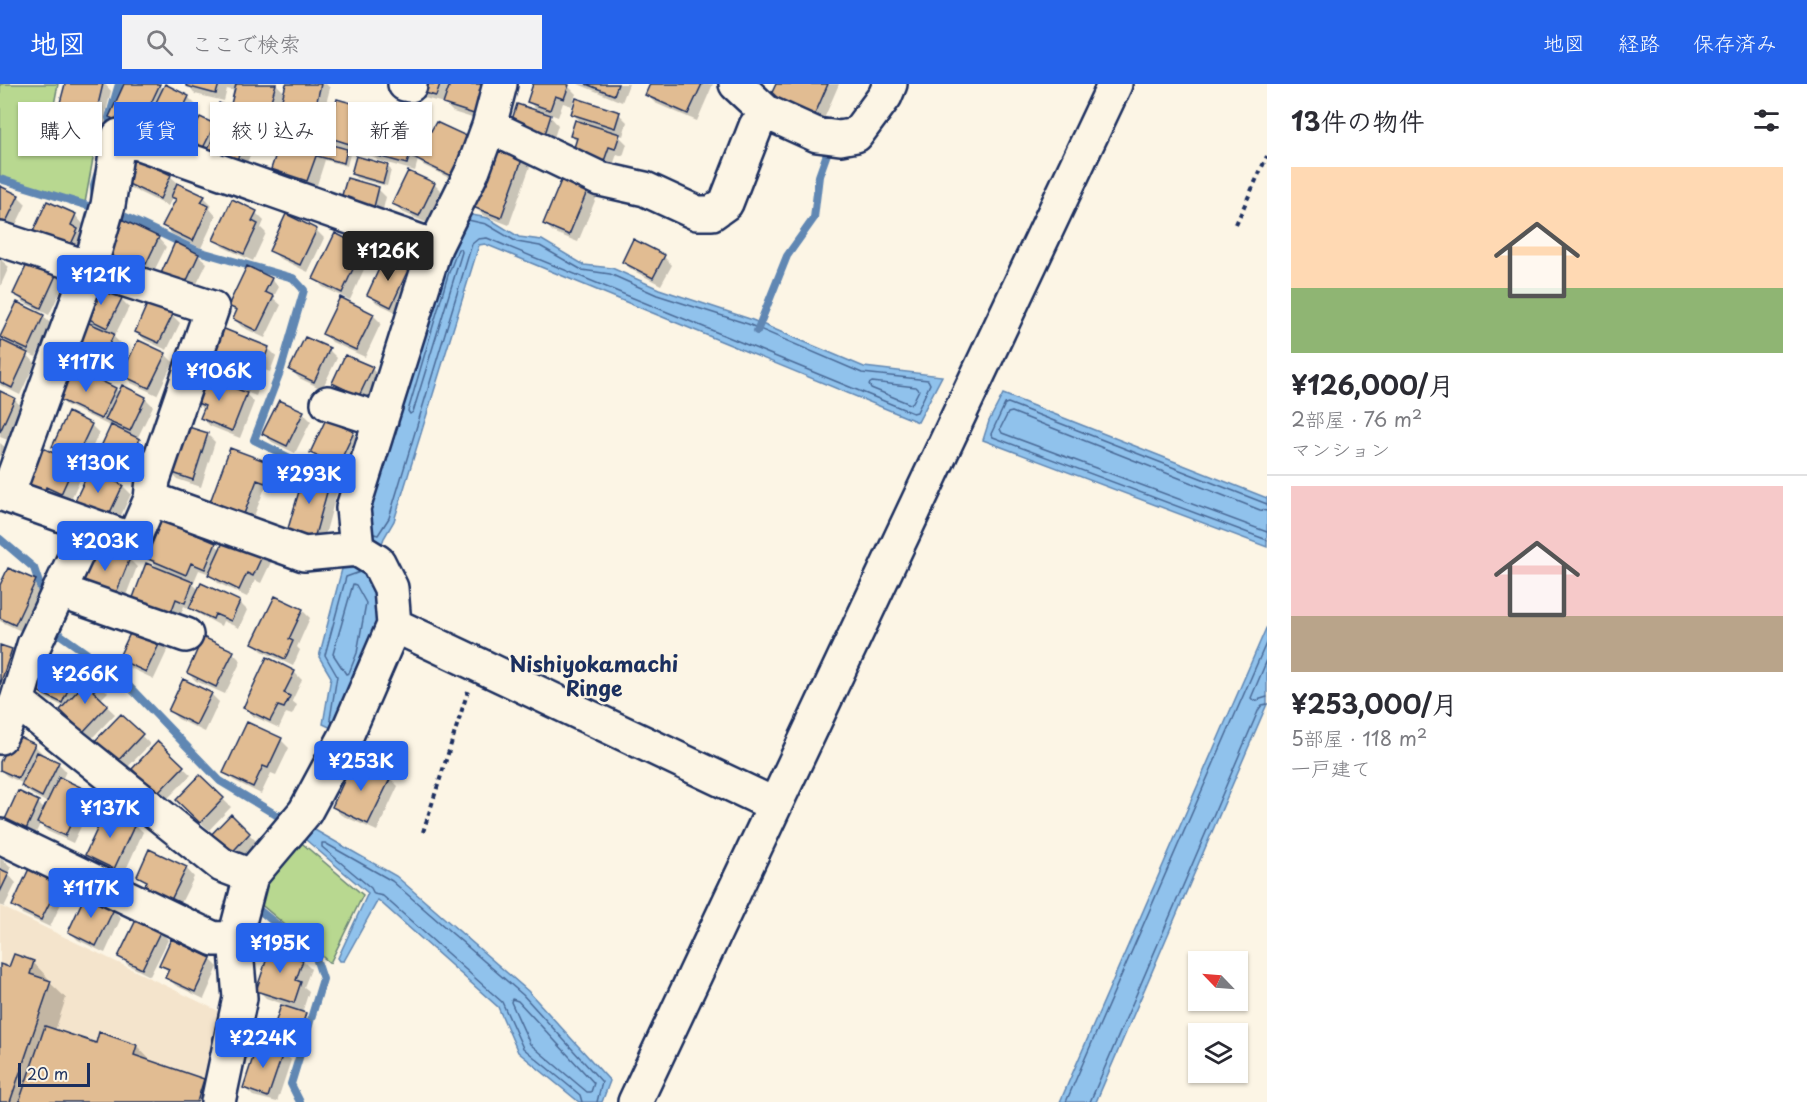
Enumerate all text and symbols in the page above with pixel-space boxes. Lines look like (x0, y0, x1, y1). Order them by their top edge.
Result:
search box (122, 15, 542, 69)
text: 地図 (30, 21, 86, 64)
icon: search (143, 26, 176, 59)
text: ここで検索 (191, 26, 301, 59)
text: 地図 (1543, 26, 1585, 58)
text: 経路 (1618, 26, 1660, 58)
text: 保存済み (1693, 26, 1777, 58)
text: 13件の物件 (1291, 101, 1424, 140)
chip: 購入 (18, 102, 102, 156)
chip: 賃貸 (114, 102, 198, 156)
chip: 絞り込み (210, 102, 336, 156)
chip: 新着 (348, 102, 432, 156)
icon: filters (1750, 104, 1783, 137)
icon: home (1483, 206, 1591, 314)
pin: ¥126K (346, 231, 430, 282)
text: ¥126K (356, 235, 420, 265)
pin: ¥121K (59, 255, 143, 306)
text: ¥121K (71, 259, 131, 289)
pin: ¥117K (44, 342, 128, 393)
text: ¥117K (58, 346, 115, 376)
pin: ¥106K (177, 351, 261, 402)
text: ¥106K (186, 355, 252, 385)
text: ¥126,000/月 (1291, 365, 1454, 404)
text: 2部屋 · 76 m² (1291, 404, 1422, 434)
text: マンション (1291, 434, 1390, 464)
pin: ¥130K (56, 443, 140, 494)
text: ¥130K (66, 447, 130, 477)
pin: ¥293K (267, 454, 351, 505)
text: ¥293K (277, 458, 341, 488)
pin: ¥203K (63, 521, 147, 572)
text: ¥203K (71, 525, 139, 555)
icon: home (1483, 525, 1591, 633)
district label: Nishiyokamachi Ringe (510, 647, 678, 703)
pin: ¥266K (43, 654, 127, 705)
text: ¥266K (51, 658, 119, 688)
text: ¥253,000/月 (1291, 684, 1458, 723)
text: 5部屋 · 118 m² (1291, 723, 1427, 753)
pin: ¥253K (319, 741, 403, 792)
text: ¥253K (328, 745, 394, 775)
text: 一戸建て (1291, 753, 1371, 783)
pin: ¥137K (68, 788, 152, 839)
text: ¥137K (80, 792, 140, 822)
pin: ¥117K (49, 868, 133, 919)
text: ¥117K (63, 872, 120, 902)
pin: ¥195K (238, 923, 322, 974)
text: ¥195K (250, 927, 310, 957)
north arrow (1188, 951, 1248, 1011)
map controls (1188, 951, 1248, 1083)
pin: ¥224K (221, 1018, 305, 1069)
text: ¥224K (229, 1022, 297, 1052)
button: layers (1188, 1023, 1248, 1083)
scale bar (18, 1060, 90, 1088)
text: 20 m (27, 1061, 68, 1085)

